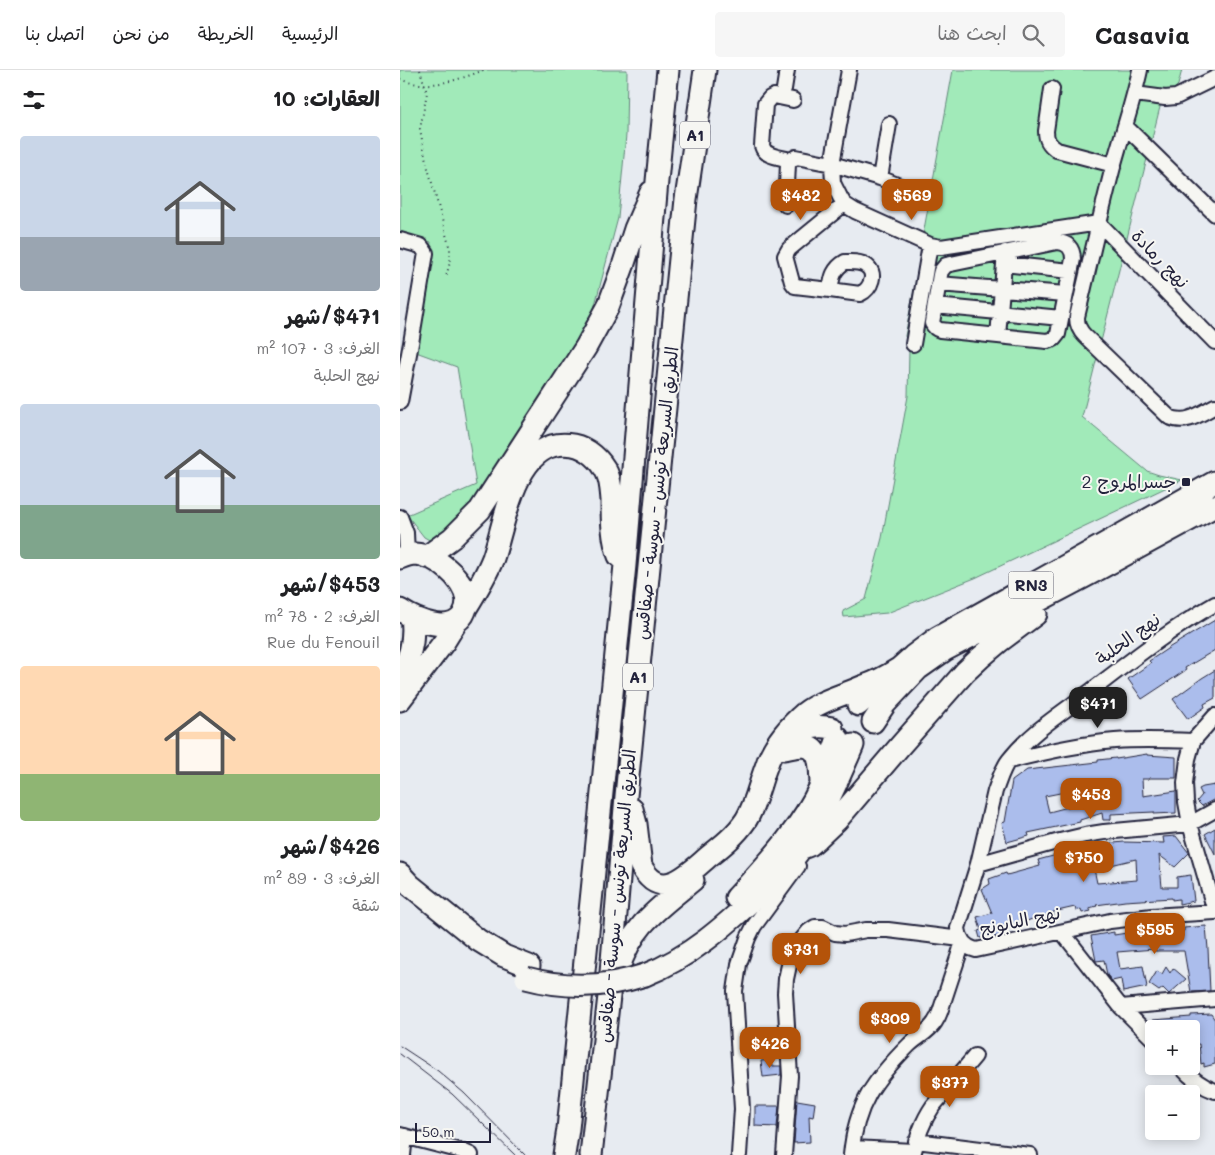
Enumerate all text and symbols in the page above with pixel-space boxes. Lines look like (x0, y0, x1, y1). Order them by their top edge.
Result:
search box (715, 12, 1065, 57)
text: Casavia (1095, 19, 1190, 50)
text: ابحث هنا (937, 20, 1007, 45)
text: اتصل بنا (25, 21, 85, 45)
text: من نحن (113, 21, 170, 45)
text: الخريطة (198, 21, 254, 45)
text: الرئيسية (282, 21, 338, 45)
icon: search (1019, 21, 1047, 49)
text: العقارات: 10 (273, 84, 380, 111)
icon: filters (20, 86, 48, 114)
road number: A1 (680, 122, 710, 148)
icon: home (155, 168, 245, 258)
pin: $482 (771, 178, 831, 221)
pin: $569 (882, 178, 942, 221)
text: $482 (782, 184, 820, 205)
text: $569 (893, 184, 931, 205)
street label: نهج رمادة (1126, 224, 1195, 294)
text: $471/شهر (286, 302, 380, 329)
text: الغرف: 3 · 107 m² (257, 337, 380, 358)
street label: الطريق السريعة تونس - سوسة - صفاقس (629, 345, 683, 641)
text: نهج الحلبة (314, 364, 380, 385)
icon: home (155, 436, 245, 526)
place label: جسرالمروج 2 (1082, 469, 1176, 494)
marker: جسرالمروج 2 (1180, 476, 1192, 488)
text: $453/شهر (282, 570, 380, 597)
road number: RN3 (1008, 572, 1054, 598)
text: الغرف: 2 · 78 m² (264, 605, 380, 626)
street label: نهج الحلبة (1090, 607, 1165, 671)
text: Rue du Fenouil (267, 631, 380, 652)
road number: A1 (623, 664, 653, 690)
pin: $471 (1068, 686, 1128, 729)
text: $471 (1080, 692, 1116, 713)
icon: home (155, 698, 245, 788)
street label: الطريق السريعة تونس - سوسة - صفاقس (591, 748, 641, 1044)
pin: $453 (1061, 778, 1121, 820)
text: $453 (1072, 783, 1110, 804)
text: $426/شهر (282, 832, 380, 859)
pin: $750 (1054, 840, 1114, 883)
text: $750 (1065, 846, 1103, 867)
text: الغرف: 3 · 89 m² (263, 867, 380, 888)
text: شقة (352, 894, 380, 915)
street label: نهج البابونج (977, 900, 1063, 941)
pin: $595 (1125, 912, 1185, 955)
text: $595 (1136, 918, 1174, 939)
pin: $731 (771, 932, 831, 975)
text: $731 (783, 938, 819, 959)
pin: $309 (860, 1002, 920, 1044)
text: $309 (870, 1007, 910, 1028)
map controls (1145, 1020, 1200, 1140)
button: + (1145, 1020, 1200, 1075)
pin: $426 (740, 1026, 800, 1069)
text: $426 (751, 1032, 789, 1053)
pin: $377 (920, 1066, 980, 1108)
text: $377 (931, 1071, 969, 1092)
button: − (1145, 1085, 1200, 1140)
scale bar (415, 1120, 491, 1143)
text: 50 m (422, 1122, 454, 1141)

